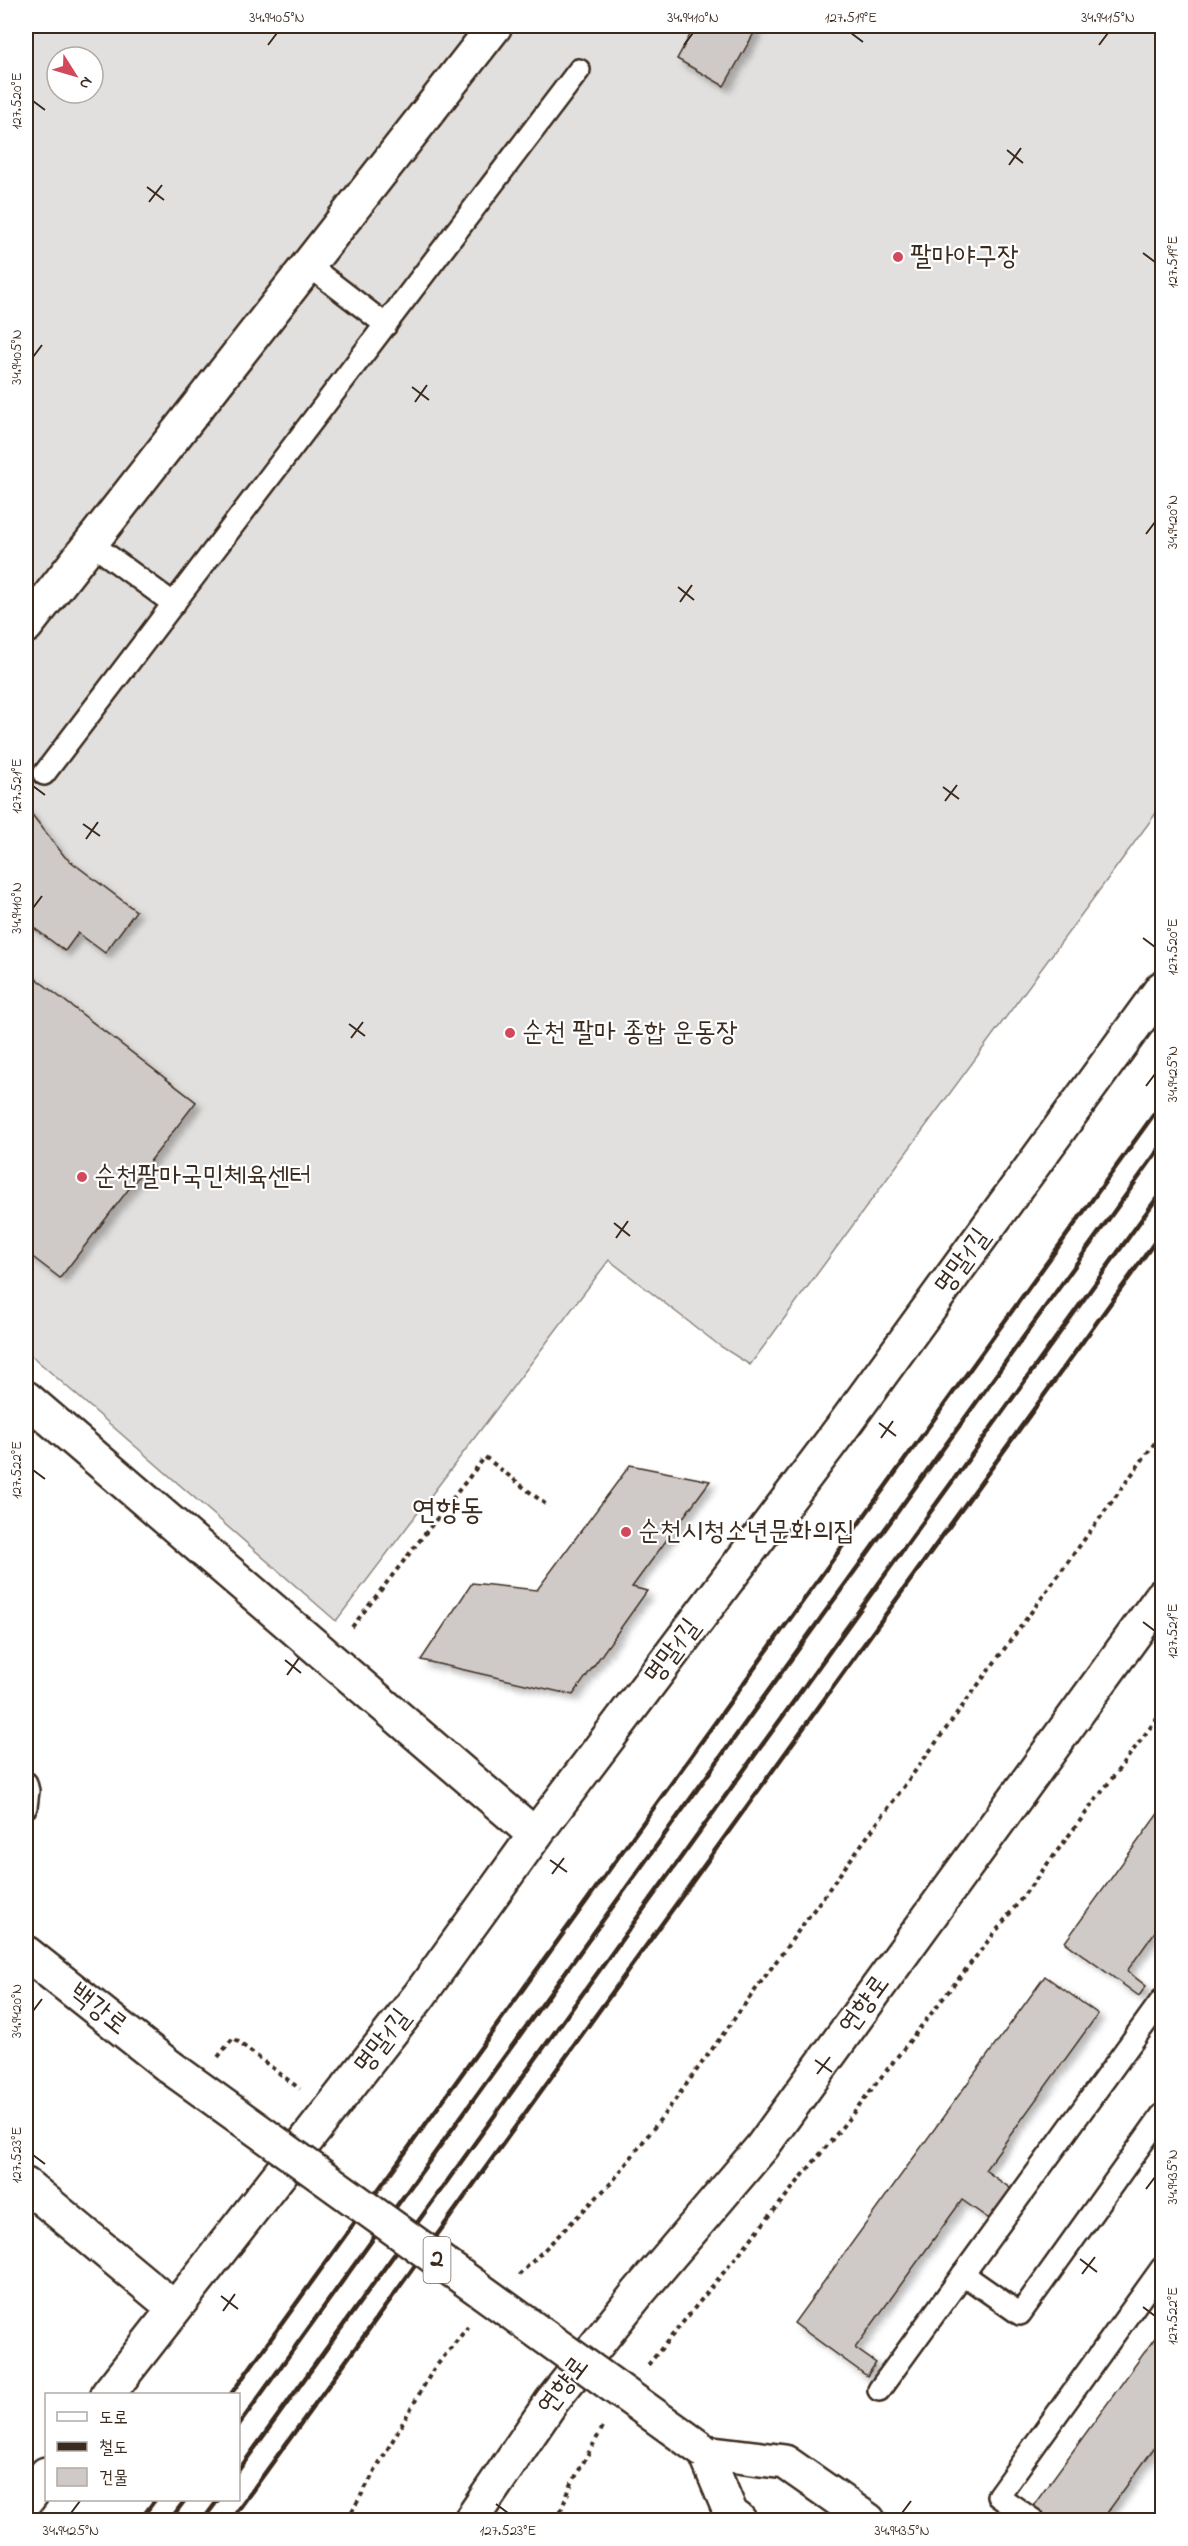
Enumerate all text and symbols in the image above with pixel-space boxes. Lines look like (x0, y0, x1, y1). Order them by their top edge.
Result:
text: 34.9405°N (249, 7, 305, 29)
text: 34.9410°N (667, 7, 719, 29)
text: 127.519°E (825, 7, 877, 29)
text: 34.9415°N (1081, 7, 1135, 29)
north arrow (45, 45, 105, 105)
text: N (72, 71, 98, 95)
text: 127.520°E (6, 72, 28, 130)
text: 127.519°E (1162, 236, 1184, 288)
place label: 팔마야구장 (910, 238, 1019, 277)
marker: 팔마야구장 (891, 250, 905, 264)
text: 34.9405°N (6, 329, 28, 385)
text: 34.9420°N (1162, 495, 1184, 549)
text: 127.521°E (6, 758, 28, 814)
text: 34.9410°N (6, 882, 28, 934)
text: 127.520°E (1162, 918, 1184, 976)
place label: 순천 팔마 종합 운동장 (522, 1014, 738, 1053)
marker: 순천 팔마 종합 운동장 (503, 1026, 517, 1040)
text: 34.9425°N (1162, 1046, 1184, 1102)
place label: 순천팔마국민체육센터 (94, 1158, 311, 1197)
marker: 순천팔마국민체육센터 (75, 1170, 89, 1184)
street label: 명말1길 (926, 1220, 1001, 1303)
text: 127.522°E (6, 1441, 28, 1499)
district label: 연향동 (412, 1490, 484, 1534)
place label: 순천시청소년문화의집 (638, 1513, 855, 1552)
marker: 순천시청소년문화의집 (619, 1525, 633, 1539)
text: 127.521°E (1162, 1603, 1184, 1659)
street label: 명말1길 (635, 1611, 711, 1693)
street label: 연향로 (830, 1967, 900, 2043)
street label: 백강로 (60, 1975, 136, 2045)
text: 34.9420°N (6, 1984, 28, 2038)
street label: 명말1길 (345, 2001, 421, 2083)
text: 127.523°E (6, 2127, 28, 2183)
text: 34.9435°N (1162, 2149, 1184, 2205)
road number: 2 (424, 2237, 450, 2283)
text: 127.522°E (1162, 2287, 1184, 2345)
street label: 연향로 (529, 2348, 599, 2424)
legend (45, 2393, 240, 2501)
text: 도로 (99, 2406, 128, 2432)
text: 철도 (99, 2436, 128, 2462)
text: 건물 (99, 2466, 128, 2492)
text: 34.9425°N (43, 2520, 99, 2542)
text: 127.523°E (480, 2520, 536, 2542)
text: 34.9435°N (874, 2520, 930, 2542)

